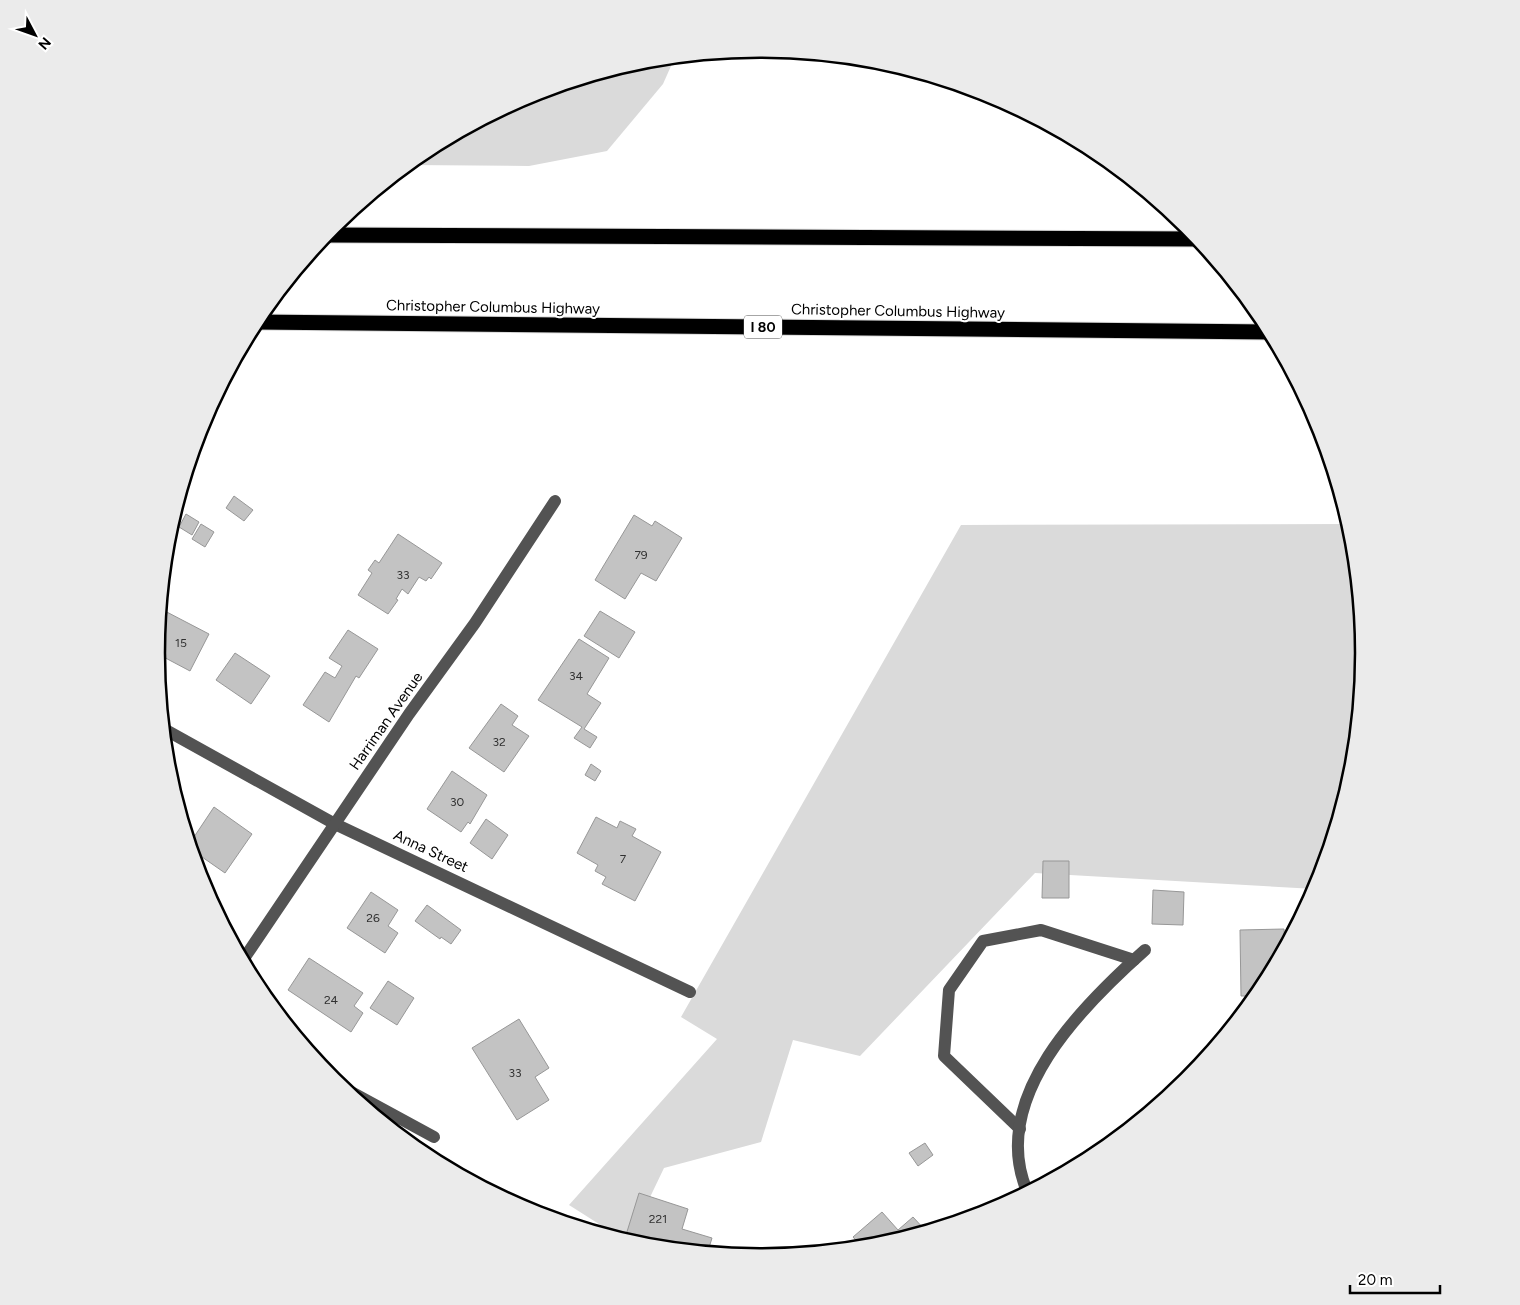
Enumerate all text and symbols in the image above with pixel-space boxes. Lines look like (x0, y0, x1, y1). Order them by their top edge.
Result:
north arrow (10, 10, 60, 60)
text: N (34, 34, 54, 53)
street label: Christopher Columbus Highway (386, 296, 600, 318)
street label: Christopher Columbus Highway (791, 300, 1005, 322)
road number: I 80 (744, 316, 782, 338)
house number: 79 (634, 548, 648, 562)
house number: 33 (396, 568, 410, 582)
house number: 15 (175, 636, 187, 650)
street label: Harriman Avenue (345, 668, 427, 774)
house number: 34 (569, 669, 584, 683)
house number: 32 (492, 735, 506, 749)
house number: 30 (450, 795, 464, 809)
street label: Anna Street (391, 826, 471, 876)
house number: 7 (620, 852, 627, 866)
house number: 26 (366, 911, 380, 925)
house number: 24 (324, 993, 339, 1007)
house number: 33 (508, 1066, 522, 1080)
house number: 221 (649, 1212, 667, 1226)
scale bar (1350, 1262, 1440, 1294)
text: 20 m (1358, 1271, 1392, 1289)

